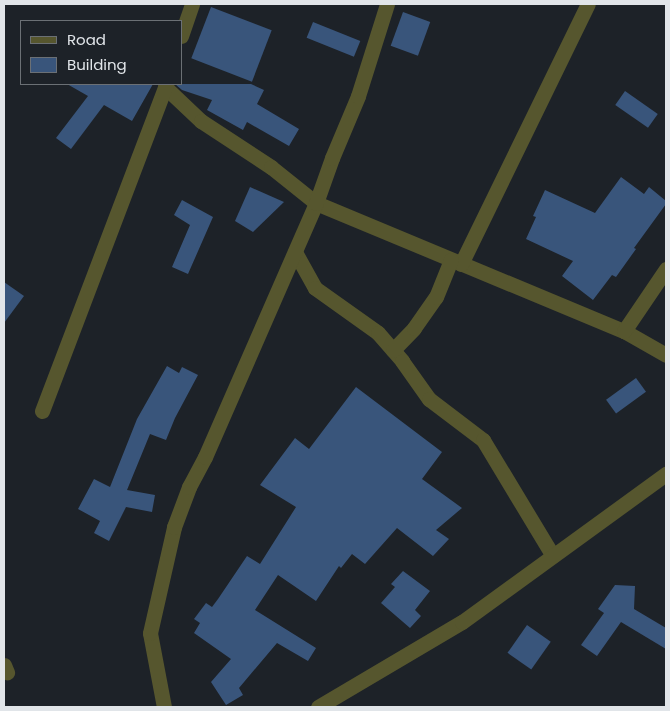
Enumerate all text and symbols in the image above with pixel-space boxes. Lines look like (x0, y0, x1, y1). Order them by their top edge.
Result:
legend (20, 20, 182, 85)
text: Road (67, 29, 106, 50)
text: Building (67, 54, 127, 75)

